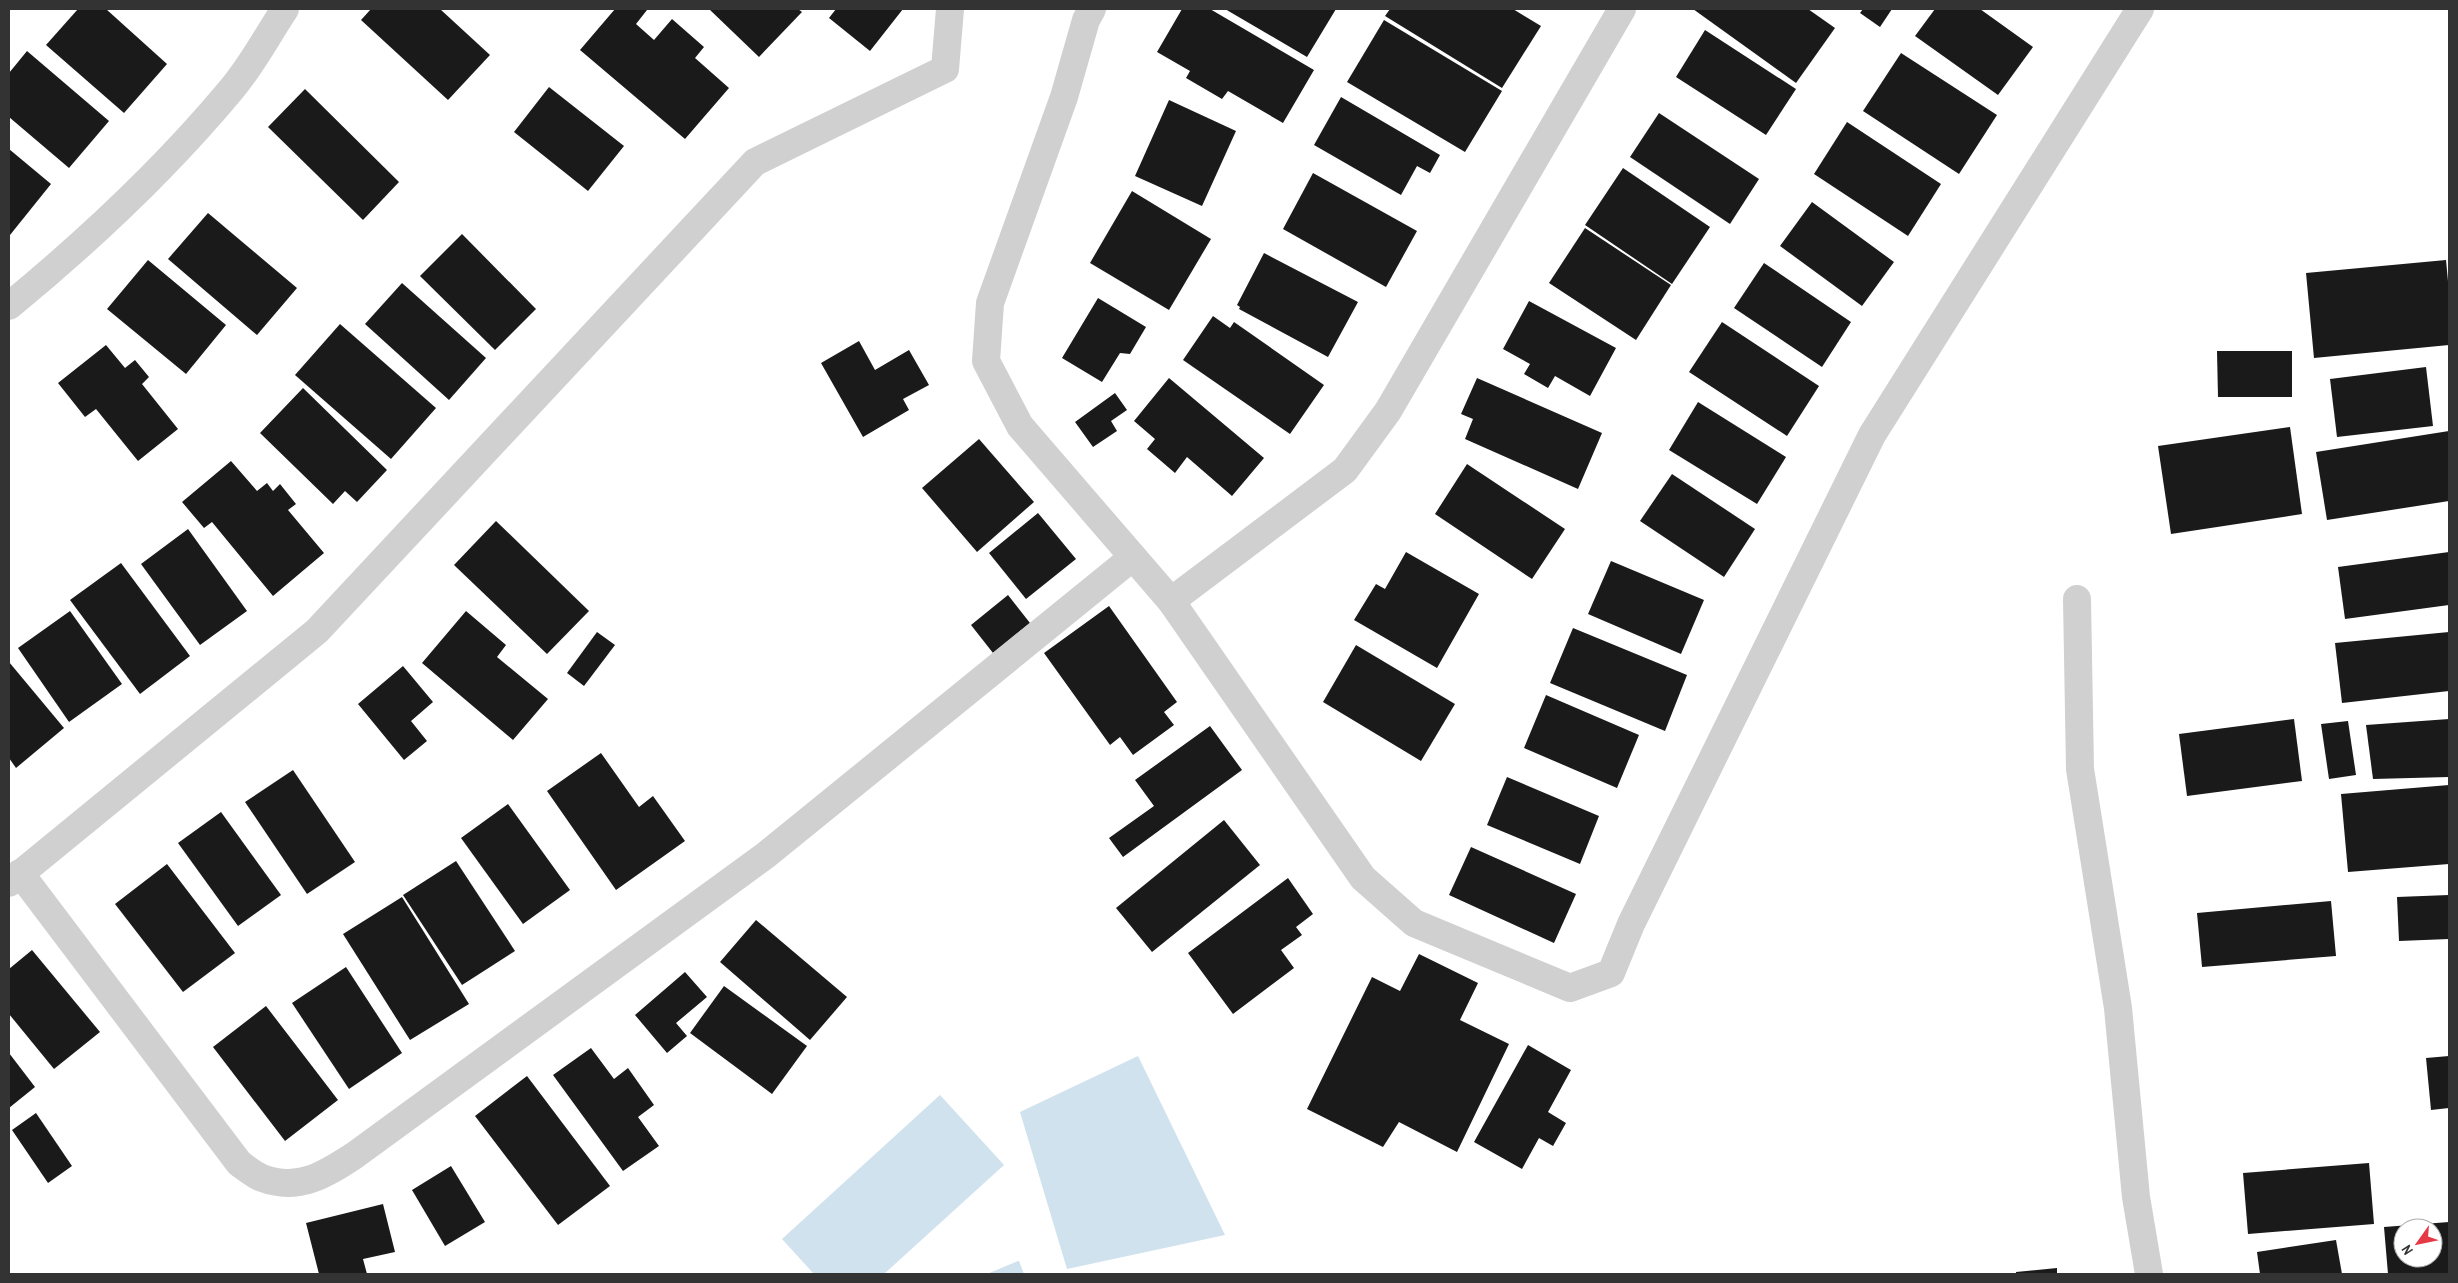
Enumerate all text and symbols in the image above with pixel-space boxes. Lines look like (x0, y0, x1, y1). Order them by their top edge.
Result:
north arrow (2393, 1218, 2443, 1268)
text: N (2397, 1242, 2417, 1258)

